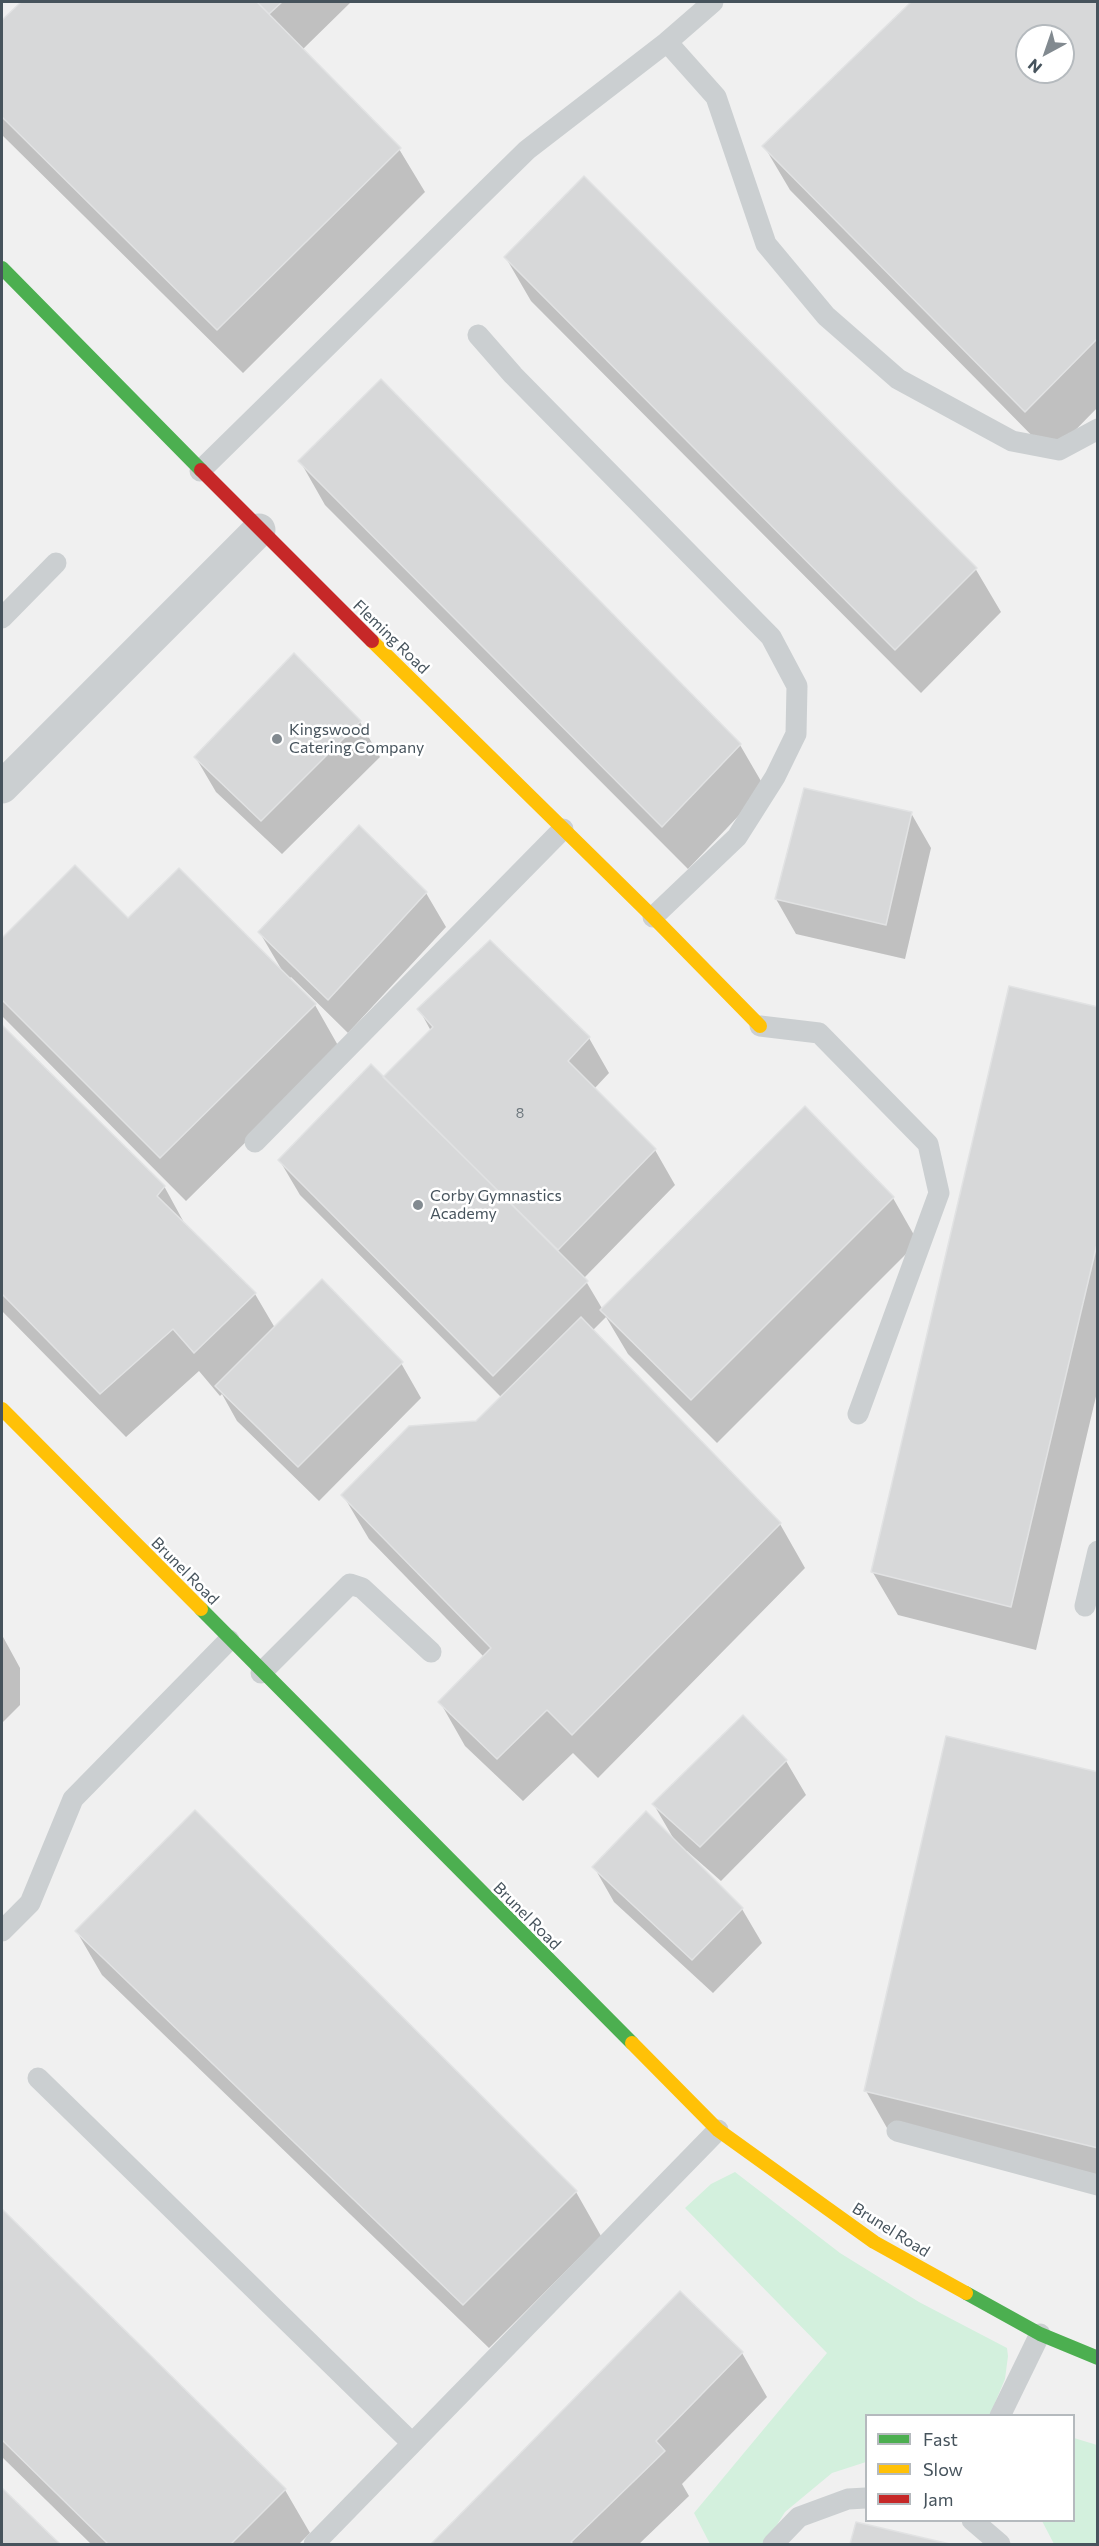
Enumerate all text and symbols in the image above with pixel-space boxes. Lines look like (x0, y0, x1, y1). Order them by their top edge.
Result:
north arrow (1015, 24, 1075, 84)
text: N (1024, 56, 1045, 78)
street label: Fleming Road (349, 596, 433, 678)
place label: Kingswood Catering Company (289, 720, 424, 758)
marker: Kingswood Catering Company (270, 732, 284, 746)
house number: 8 (516, 1105, 524, 1121)
place label: Corby Gymnastics Academy (430, 1186, 562, 1224)
marker: Corby Gymnastics Academy (411, 1198, 425, 1212)
street label: Brunel Road (147, 1533, 223, 1609)
street label: Brunel Road (489, 1878, 565, 1954)
street label: Brunel Road (849, 2199, 933, 2261)
legend (865, 2414, 1075, 2522)
text: Fast (923, 2428, 958, 2450)
text: Slow (923, 2458, 963, 2480)
text: Jam (923, 2488, 953, 2510)

